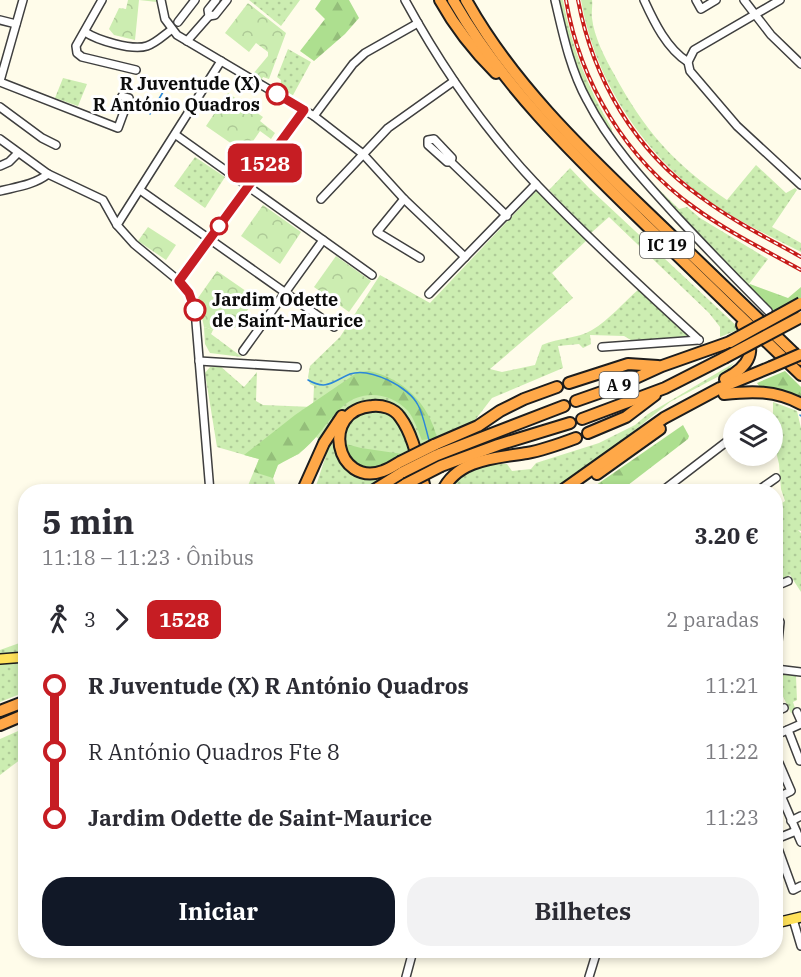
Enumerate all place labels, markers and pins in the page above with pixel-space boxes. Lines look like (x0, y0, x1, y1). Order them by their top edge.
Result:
place label: R Juventude (X) R António Quadros (93, 72, 260, 116)
marker: R Juventude (X) R António Quadros (266, 83, 288, 105)
unlabelled marker (210, 217, 228, 235)
place label: Jardim Odette de Saint-Maurice (212, 288, 363, 332)
marker: Jardim Odette de Saint-Maurice (184, 299, 206, 321)

